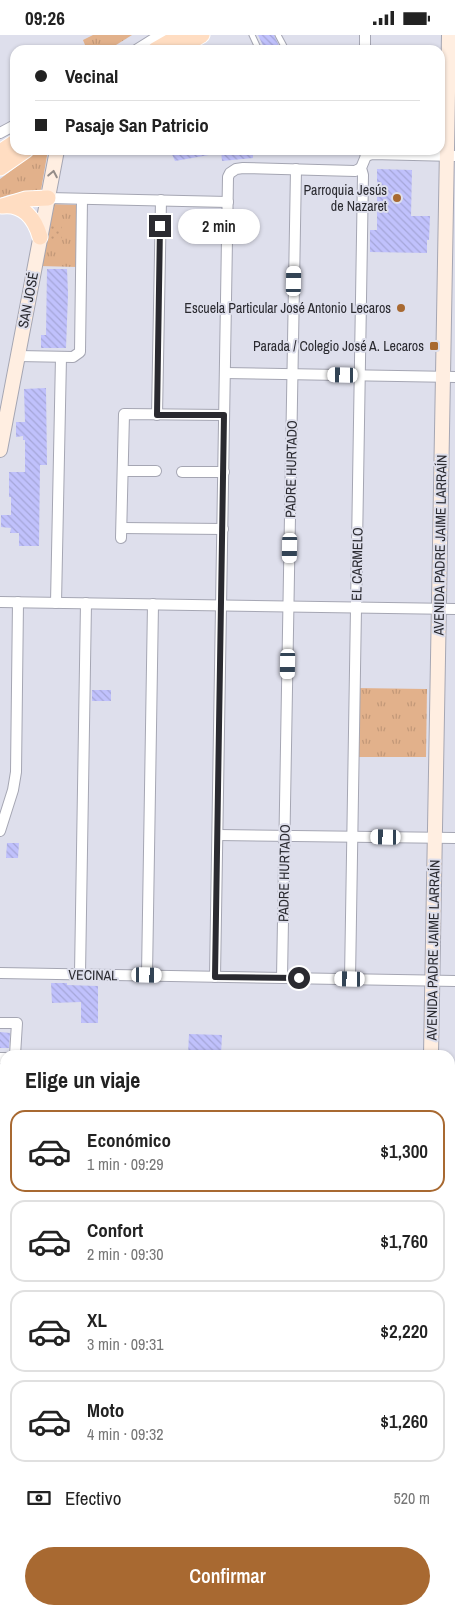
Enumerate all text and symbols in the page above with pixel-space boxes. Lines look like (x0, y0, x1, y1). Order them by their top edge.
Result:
text: 09:26 (25, 5, 65, 31)
text: Vecinal (65, 63, 118, 89)
text: Pasaje San Patricio (65, 112, 209, 138)
one-way arrow (47, 170, 58, 178)
place label: Parroquia Jesús de Nazaret (303, 181, 387, 215)
marker: Parroquia Jesús de Nazaret (391, 192, 403, 204)
callout: 2 min (178, 209, 260, 243)
route end (149, 215, 171, 237)
text: 2 min (202, 215, 236, 237)
car (286, 266, 301, 296)
street label: SAN JOSÉ (14, 270, 42, 330)
place label: Escuela Particular José Antonio Lecaros (184, 299, 391, 317)
marker: Escuela Particular José Antonio Lecaros (395, 302, 407, 314)
place label: Parada / Colegio José A. Lecaros (253, 337, 424, 355)
marker: Parada / Colegio José A. Lecaros (428, 340, 440, 352)
car (327, 367, 358, 383)
street label: PADRE HURTADO (281, 420, 301, 518)
street label: AVENIDA PADRE JAIME LARRAÍN (429, 454, 451, 637)
street label: EL CARMELO (347, 527, 367, 601)
car (282, 533, 297, 563)
car (280, 649, 295, 679)
street label: PADRE HURTADO (274, 824, 294, 922)
car (370, 829, 401, 845)
street label: AVENIDA PADRE JAIME LARRAÍN (422, 859, 444, 1042)
street label: VECINAL (68, 966, 118, 984)
car (131, 967, 162, 983)
route start (288, 967, 310, 989)
car (334, 971, 365, 987)
text: Elige un viaje (25, 1065, 140, 1095)
text: Económico (87, 1127, 171, 1153)
icon: car (27, 1129, 72, 1174)
text: $1,300 (380, 1138, 428, 1164)
text: 1 min · 09:29 (87, 1153, 164, 1175)
text: Confort (87, 1217, 143, 1243)
icon: car (27, 1219, 72, 1264)
text: $1,760 (380, 1228, 428, 1254)
text: 2 min · 09:30 (87, 1243, 164, 1265)
text: XL (87, 1307, 107, 1333)
icon: car (27, 1309, 72, 1354)
text: $2,220 (380, 1318, 428, 1344)
text: 3 min · 09:31 (87, 1333, 164, 1355)
text: Moto (87, 1397, 124, 1423)
icon: car (27, 1399, 72, 1444)
text: $1,260 (380, 1408, 428, 1434)
text: 4 min · 09:32 (87, 1423, 164, 1445)
icon: cash (25, 1484, 53, 1512)
text: Efectivo (65, 1485, 121, 1511)
text: 520 m (394, 1487, 430, 1509)
button: Confirmar (25, 1547, 430, 1605)

